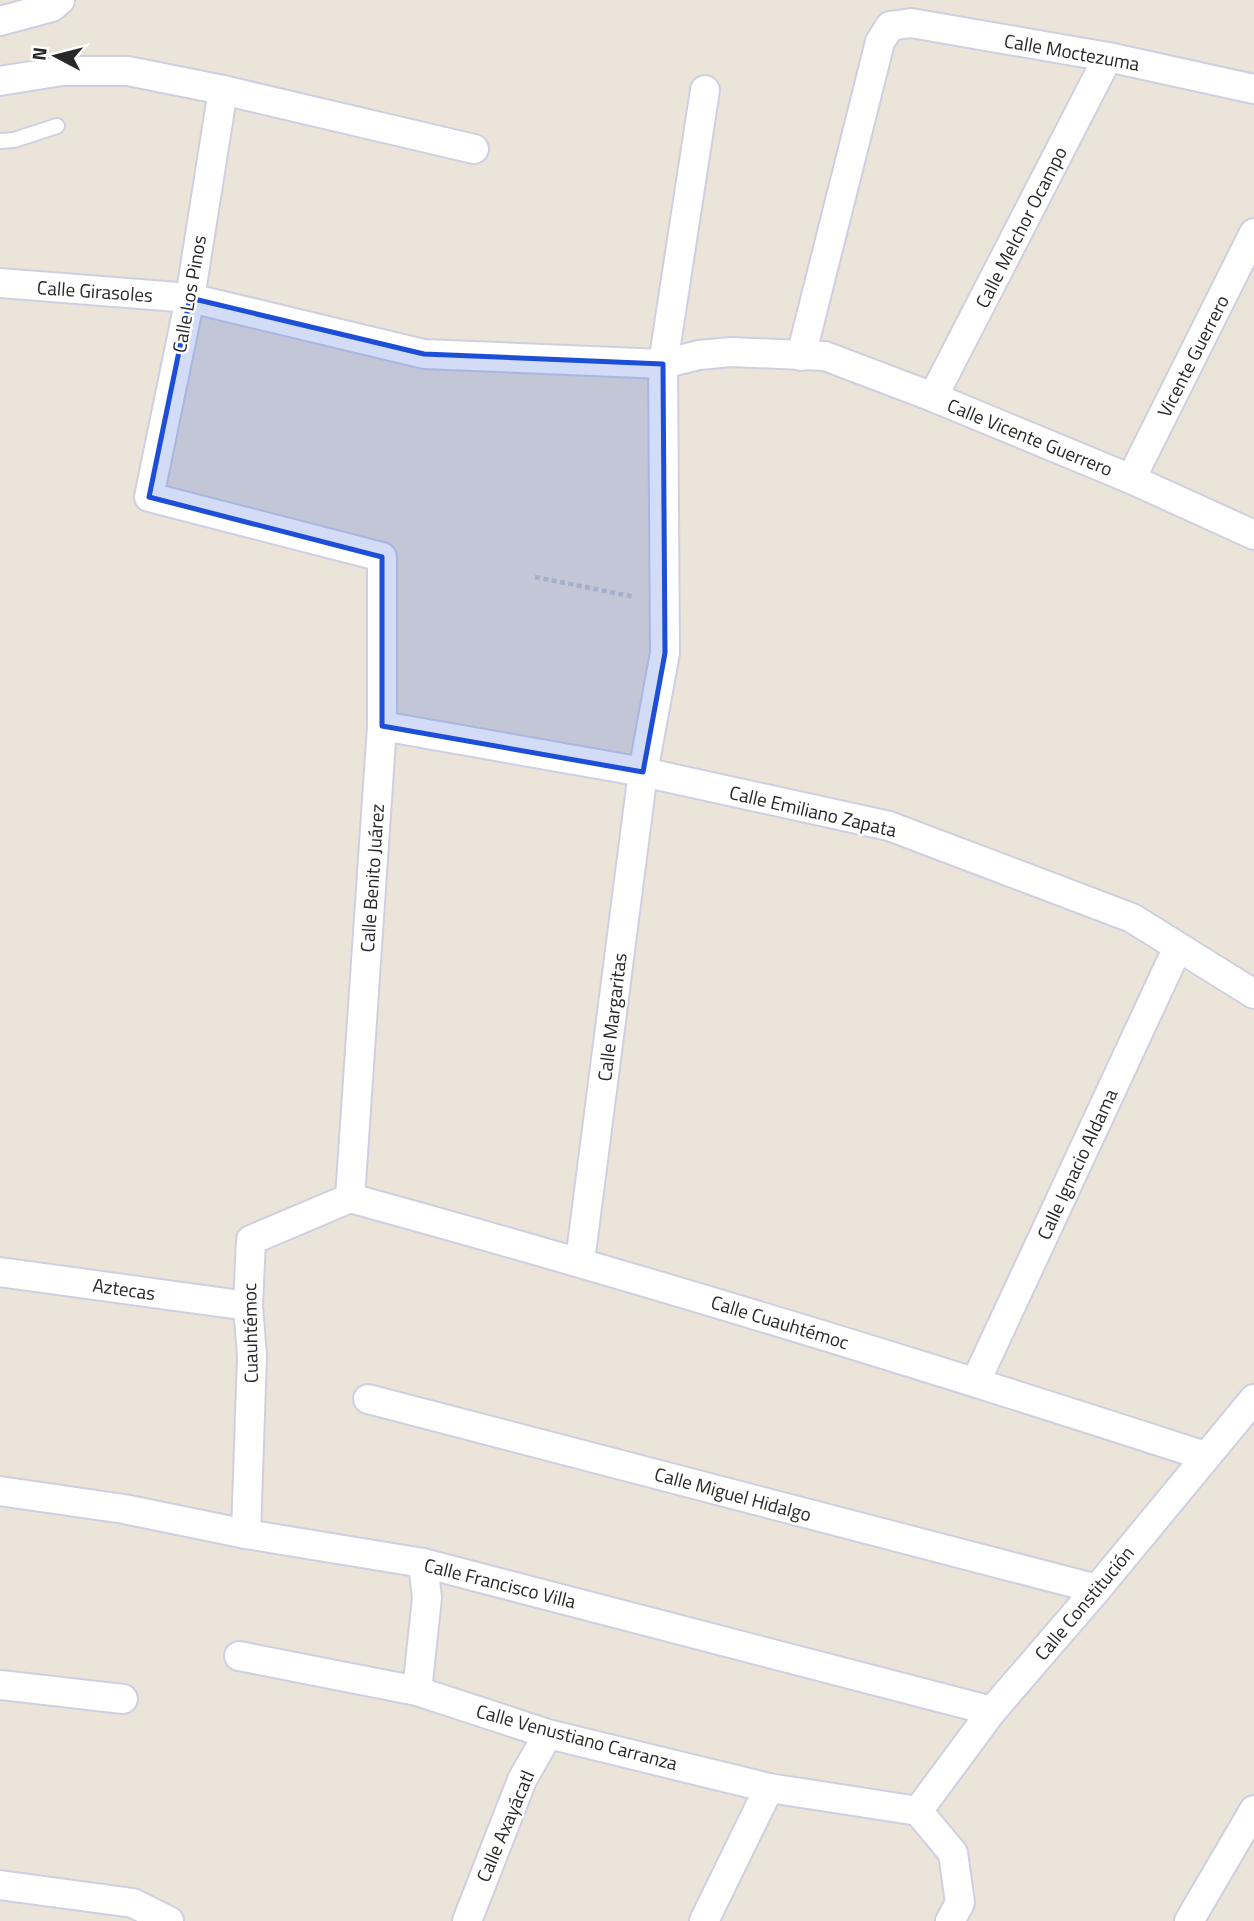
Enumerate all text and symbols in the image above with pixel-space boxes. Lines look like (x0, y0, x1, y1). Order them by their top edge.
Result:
north arrow (21, 21, 91, 91)
street label: Calle Moctezuma (1002, 25, 1143, 78)
text: N (23, 46, 54, 62)
street label: Calle Melchor Ocampo (967, 141, 1074, 313)
street label: Calle Los Pinos (164, 233, 213, 355)
street label: Calle Girasoles (36, 272, 154, 309)
street label: Vicente Guerrero (1149, 290, 1236, 422)
street label: Calle Vicente Guerrero (943, 390, 1117, 483)
street label: Calle Emiliano Zapata (727, 777, 900, 844)
street label: Calle Benito Juárez (352, 803, 391, 953)
street label: Calle Margaritas (589, 951, 634, 1083)
street label: Calle Ignacio Aldama (1029, 1083, 1124, 1244)
street label: Aztecas (91, 1270, 157, 1307)
street label: Cuauhtémoc (234, 1283, 265, 1383)
street label: Calle Cuauhtémoc (708, 1287, 853, 1356)
street label: Calle Miguel Hidalgo (651, 1459, 815, 1528)
street label: Calle Constitución (1027, 1539, 1140, 1666)
street label: Calle Francisco Villa (421, 1550, 580, 1616)
street label: Calle Venustiano Carranza (473, 1696, 681, 1777)
street label: Calle Axayácatl (468, 1765, 541, 1886)

